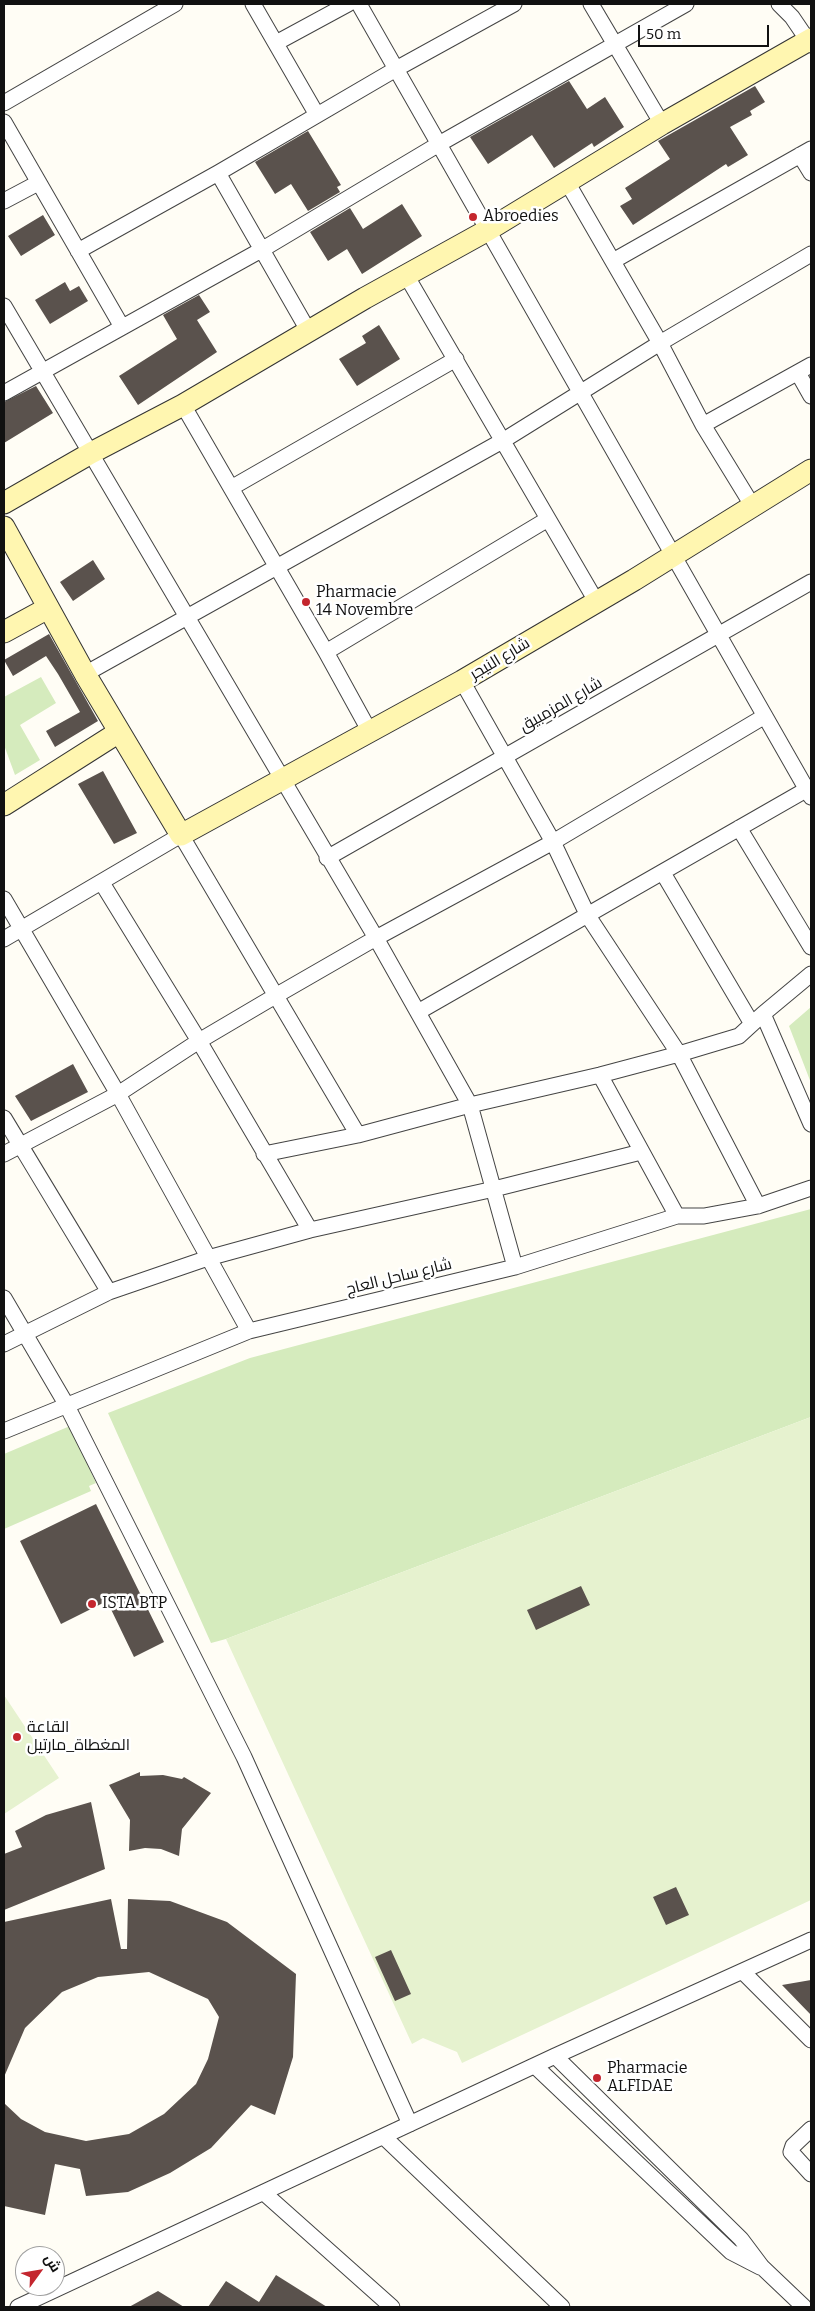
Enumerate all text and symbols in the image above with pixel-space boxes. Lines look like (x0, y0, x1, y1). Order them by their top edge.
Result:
scale bar (640, 15, 771, 47)
text: 50 m (646, 25, 681, 43)
place label: Abroedies (483, 207, 559, 227)
marker: Abroedies (467, 211, 479, 223)
place label: Pharmacie 14 Novembre (316, 583, 413, 621)
marker: Pharmacie 14 Novembre (300, 596, 312, 608)
street label: شارع النيجر (466, 634, 534, 684)
street label: شارع المزمبيق (516, 674, 606, 736)
street label: شارع ساحل العاج (344, 1255, 454, 1299)
place label: ISTA BTP (102, 1594, 167, 1614)
marker: ISTA BTP (86, 1598, 98, 1610)
place label: القاعة المغطاة_مارتيل (27, 1718, 130, 1756)
marker: القاعة المغطاة_مارتيل (11, 1731, 23, 1743)
place label: Pharmacie ALFIDAE (607, 2059, 687, 2097)
marker: Pharmacie ALFIDAE (591, 2072, 603, 2084)
north arrow (15, 2246, 65, 2296)
text: ش (40, 2251, 64, 2275)

